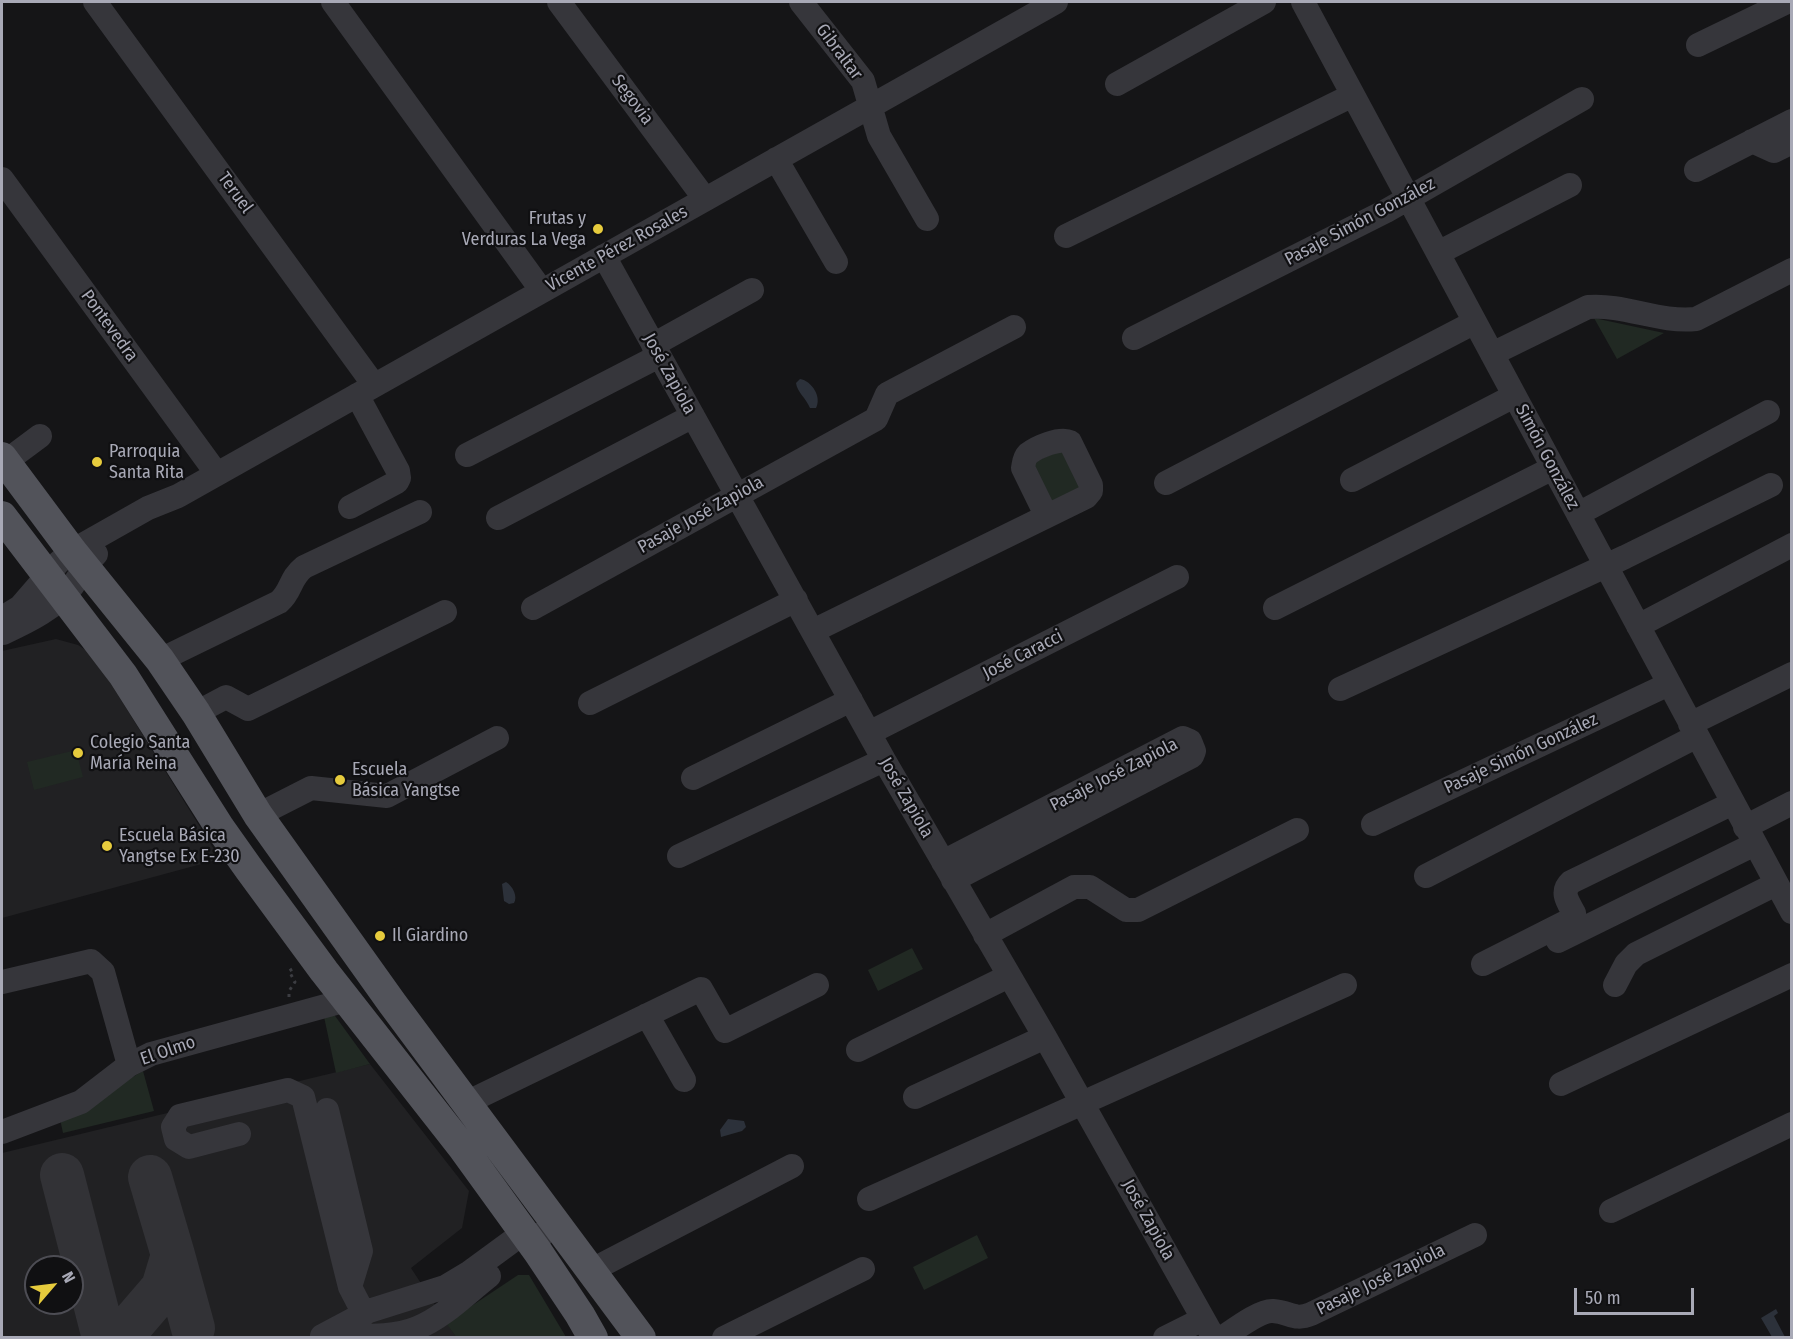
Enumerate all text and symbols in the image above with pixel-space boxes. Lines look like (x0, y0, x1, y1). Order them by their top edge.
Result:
street label: Gibraltar (811, 20, 867, 84)
street label: Segovia (606, 71, 658, 129)
street label: Teruel (213, 168, 257, 218)
street label: Pasaje Simón González (1281, 173, 1439, 271)
street label: Vicente Pérez Rosales (543, 201, 691, 297)
place label: Frutas y Verduras La Vega (462, 208, 586, 250)
marker: Frutas y Verduras La Vega (591, 222, 605, 236)
street label: Pontevedra (76, 286, 142, 366)
street label: José Zapiola (638, 330, 700, 418)
street label: Simón González (1510, 401, 1584, 513)
place label: Parroquia Santa Rita (109, 441, 184, 484)
marker: Parroquia Santa Rita (90, 455, 104, 469)
street label: Pasaje José Zapiola (634, 472, 768, 558)
street label: José Caracci (979, 626, 1067, 684)
street label: Pasaje Simón González (1441, 709, 1601, 799)
place label: Colegio Santa María Reina (90, 732, 190, 774)
street label: Pasaje José Zapiola (1047, 734, 1181, 816)
marker: Colegio Santa María Reina (71, 746, 85, 760)
street label: José Zapiola (874, 754, 938, 842)
place label: Escuela Básica Yangtse (352, 759, 460, 802)
marker: Escuela Básica Yangtse (333, 773, 347, 787)
place label: Escuela Básica Yangtse Ex E-230 (119, 825, 240, 868)
marker: Escuela Básica Yangtse Ex E-230 (100, 839, 114, 853)
place label: Il Giardino (392, 925, 468, 947)
marker: Il Giardino (373, 929, 387, 943)
street label: El Olmo (138, 1032, 198, 1070)
street label: José Zapiola (1117, 1176, 1179, 1264)
street label: Pasaje José Zapiola (1313, 1240, 1449, 1320)
north arrow (24, 1255, 84, 1315)
text: N (58, 1269, 79, 1286)
scale bar (1577, 1276, 1697, 1314)
text: 50 m (1585, 1287, 1621, 1309)

